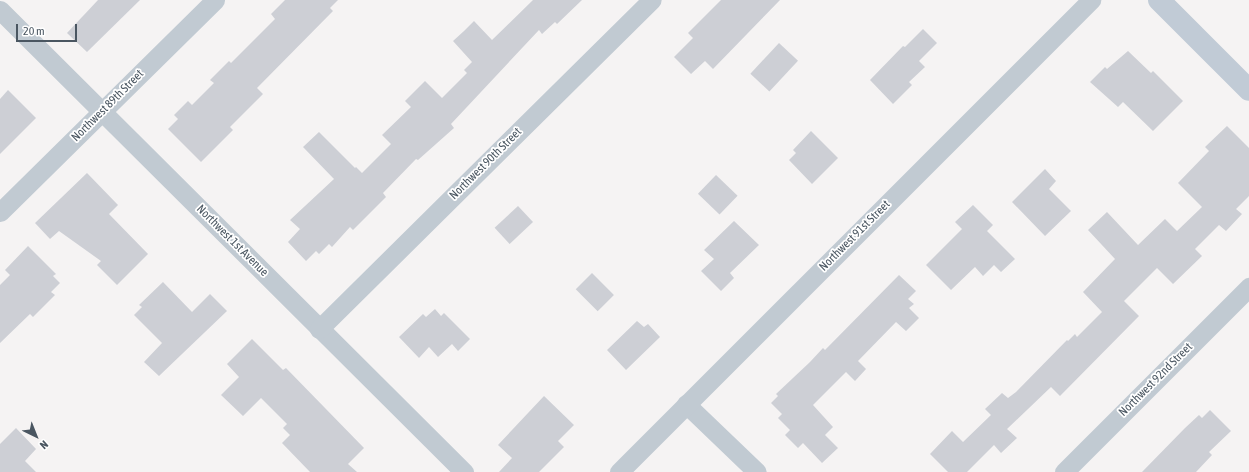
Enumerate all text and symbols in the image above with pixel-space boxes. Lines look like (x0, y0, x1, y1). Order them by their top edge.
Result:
scale bar (18, 16, 79, 42)
text: 20 m (23, 24, 45, 38)
street label: Northwest 89th Street (69, 67, 147, 145)
street label: Northwest 90th Street (447, 125, 525, 203)
street label: Northwest 91st Street (817, 198, 893, 274)
street label: Northwest 1st Avenue (193, 202, 271, 280)
street label: Northwest 92nd Street (1116, 340, 1196, 420)
north arrow (16, 416, 56, 456)
text: N (38, 438, 51, 451)

